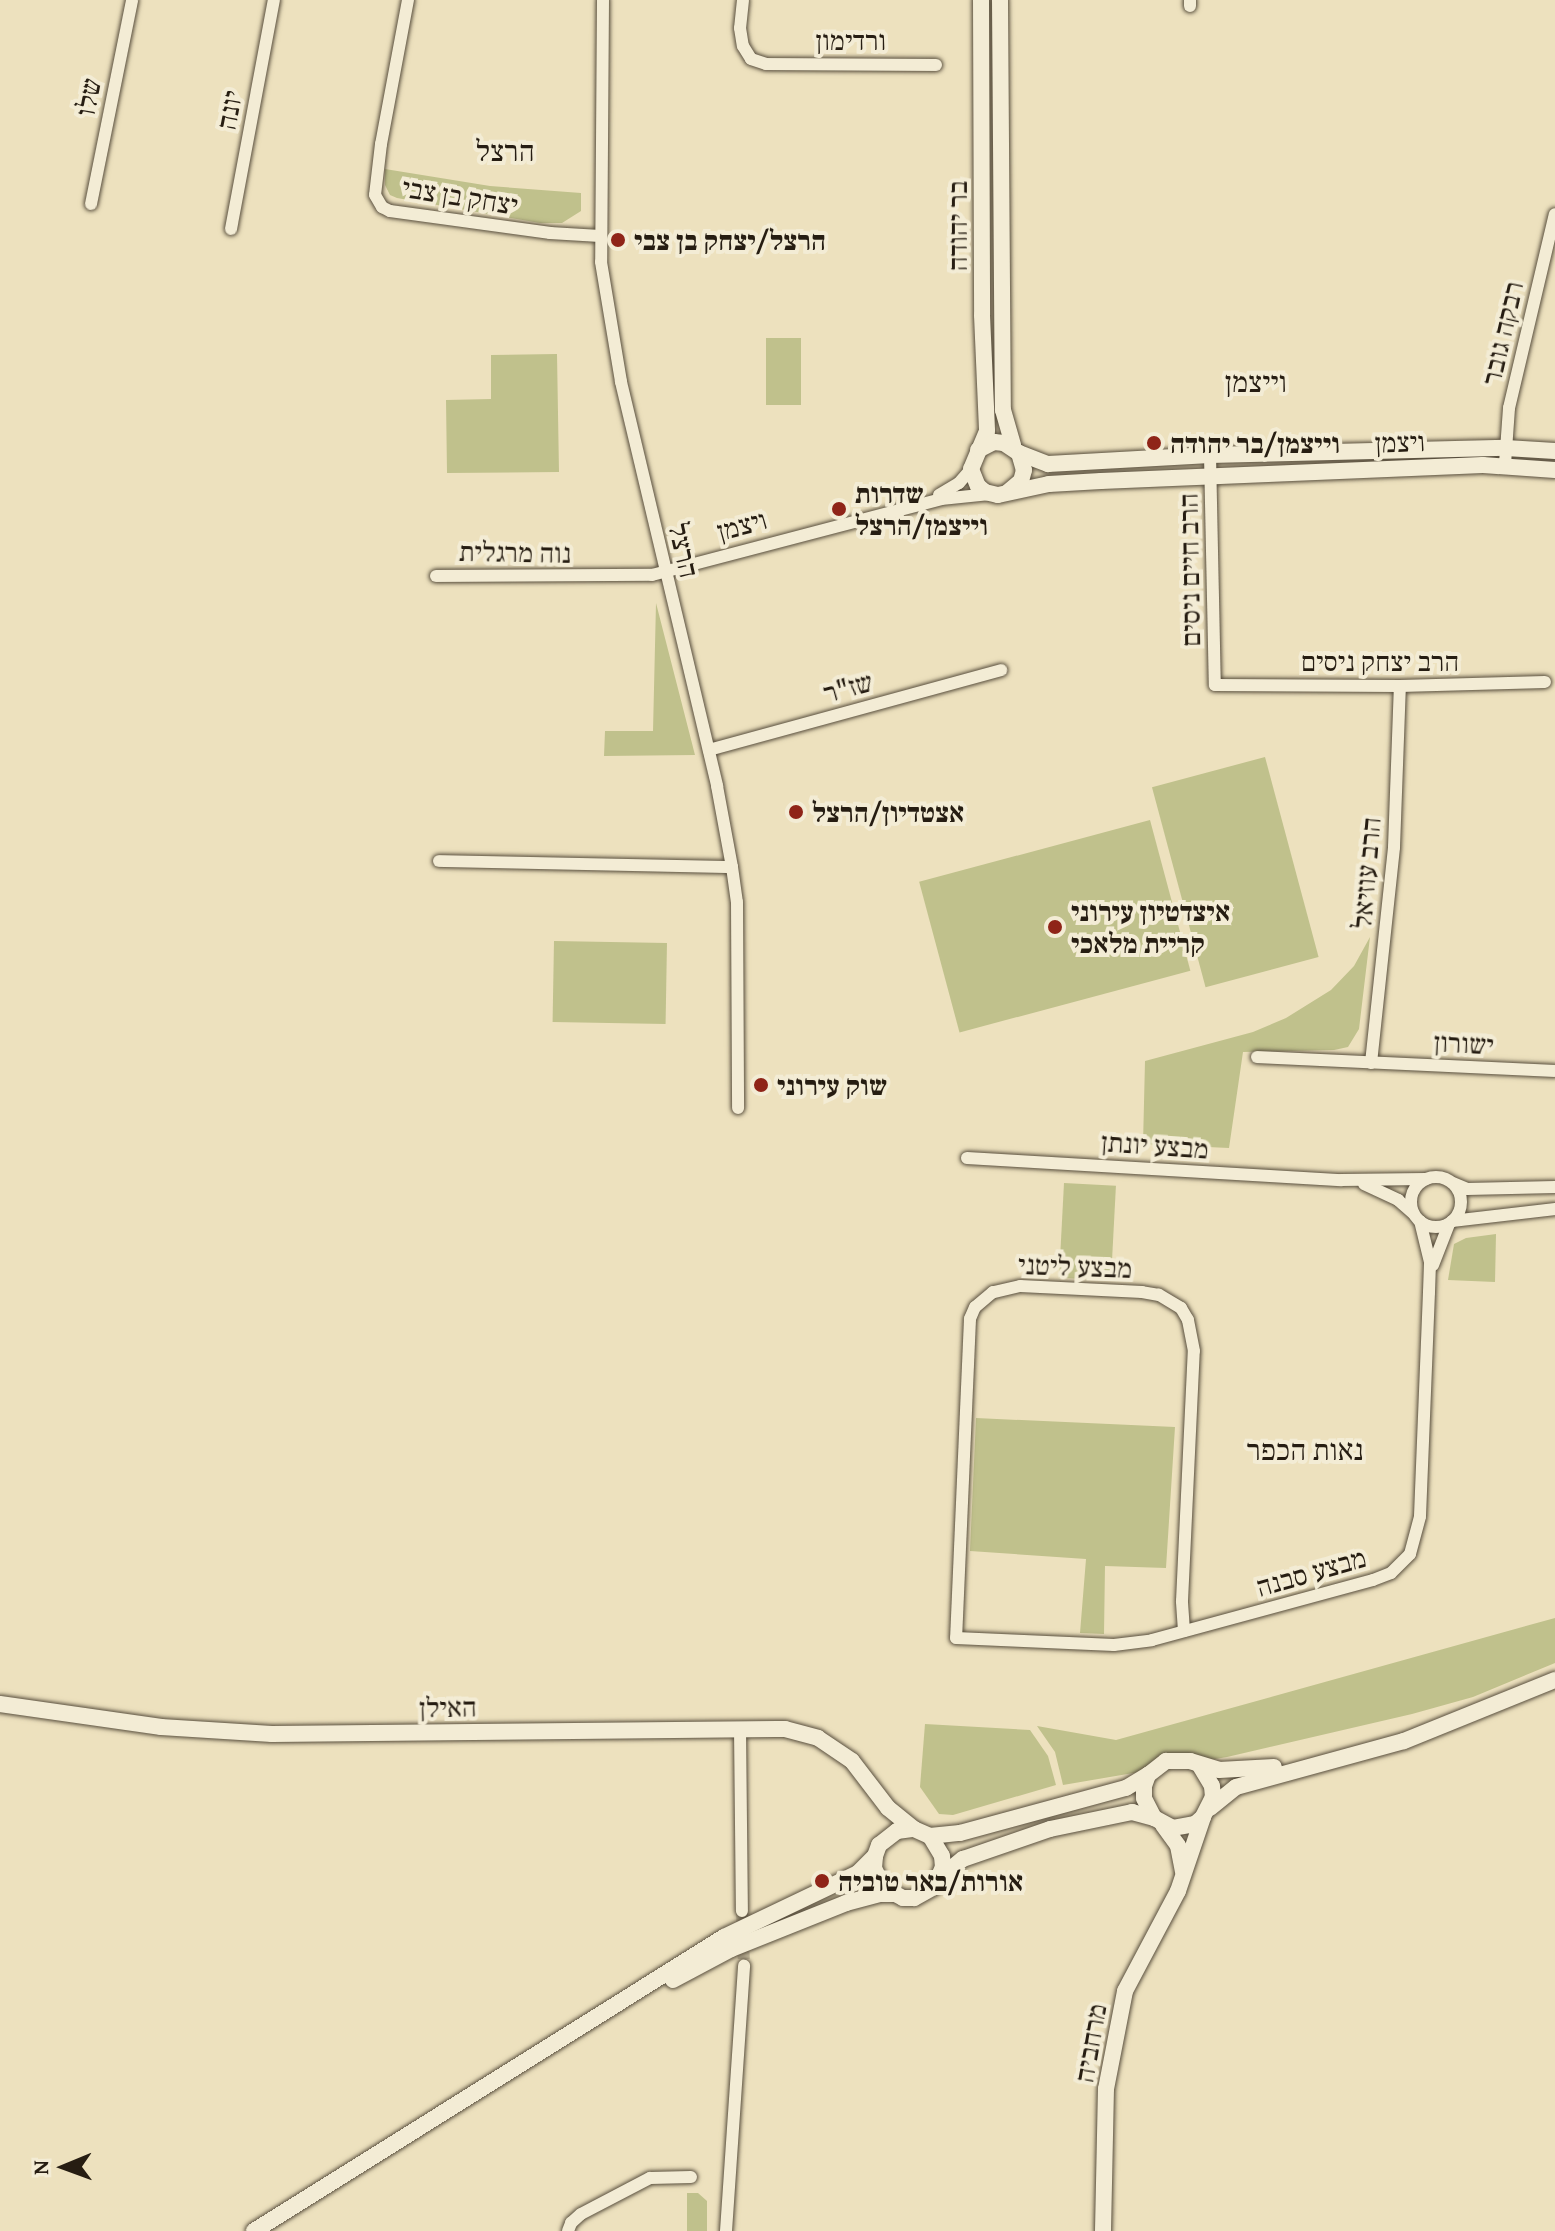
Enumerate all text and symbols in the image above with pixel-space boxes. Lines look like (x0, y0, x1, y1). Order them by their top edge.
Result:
street label: ורדימון (816, 23, 886, 57)
street label: שלו (68, 75, 108, 119)
street label: יונה (209, 87, 249, 133)
district label: הרצל (475, 132, 535, 168)
street label: יצחק בן צבי (400, 170, 520, 222)
street label: בר יהודה (940, 181, 974, 271)
place label: הרצל/יצחק בן צבי (634, 223, 826, 257)
marker: הרצל/יצחק בן צבי (609, 231, 627, 249)
street label: רבקה גובר (1474, 278, 1530, 388)
district label: וייצמן (1225, 363, 1287, 399)
street label: ויצמן (1374, 424, 1426, 460)
place label: וייצמן/בר יהודה (1170, 426, 1340, 460)
marker: וייצמן/בר יהודה (1145, 434, 1163, 452)
place label: שדרות וייצמן/הרצל (855, 476, 988, 542)
street label: הרב חיים ניסים (1171, 493, 1207, 647)
marker: שדרות וייצמן/הרצל (830, 500, 848, 518)
street label: ויצמן (713, 502, 771, 548)
street label: הרצל (661, 519, 707, 581)
street label: נוה מרגלית (459, 534, 571, 570)
street label: הרב יצחק ניסים (1301, 644, 1459, 678)
street label: שז"ר (820, 664, 876, 710)
place label: אצטדיון/הרצל (812, 795, 964, 829)
marker: אצטדיון/הרצל (787, 803, 805, 821)
street label: הרב עוזיאל (1344, 816, 1388, 930)
place label: איצדטיון עירוני קריית מלאכי (1071, 894, 1230, 960)
marker: איצדטיון עירוני קריית מלאכי (1046, 918, 1064, 936)
street label: ישורון (1433, 1025, 1495, 1061)
place label: שוק עירוני (777, 1068, 887, 1102)
marker: שוק עירוני (752, 1076, 770, 1094)
street label: מבצע יונתן (1100, 1124, 1210, 1166)
street label: מבצע ליטני (1017, 1247, 1133, 1285)
district label: נאות הכפר (1246, 1431, 1364, 1467)
street label: מבצע סבנה (1252, 1540, 1370, 1604)
street label: האילן (419, 1690, 477, 1724)
place label: אורות/באר טוביה (838, 1864, 1023, 1898)
marker: אורות/באר טוביה (813, 1872, 831, 1890)
street label: מרחביה (1067, 2001, 1113, 2085)
north arrow (24, 2127, 104, 2207)
text: N (24, 2160, 56, 2175)

